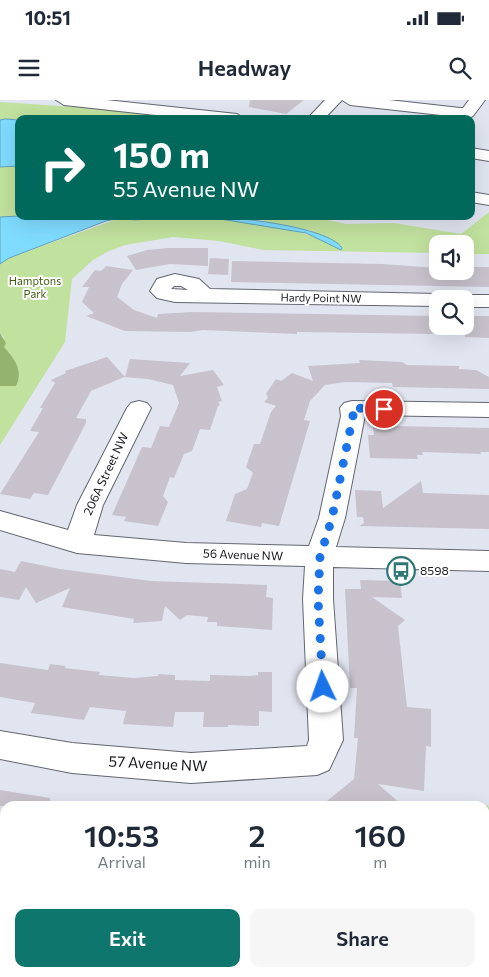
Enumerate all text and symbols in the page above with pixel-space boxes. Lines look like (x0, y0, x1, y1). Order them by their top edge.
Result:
text: 10:51 (25, 6, 71, 29)
icon: menu (15, 54, 43, 82)
text: Headway (198, 54, 291, 81)
icon: search (446, 54, 474, 82)
text: 150 m (113, 132, 210, 175)
icon: right (30, 135, 95, 200)
text: 55 Avenue NW (113, 175, 259, 202)
map controls (429, 235, 474, 335)
button: sound (429, 235, 474, 280)
park label: Hamptons Park (9, 274, 61, 300)
street label: Hardy Point NW (280, 290, 362, 305)
button: search (429, 290, 474, 335)
pin (363, 388, 405, 430)
icon: arrive (370, 395, 398, 423)
street label: 206A Street NW (80, 430, 130, 517)
street label: 56 Avenue NW (203, 546, 283, 562)
bus stop icon: 8598 (386, 556, 416, 586)
place label: 8598 (420, 563, 449, 577)
position arrow (296, 660, 348, 712)
street label: 57 Avenue NW (108, 751, 208, 775)
text: 10:53 (84, 816, 159, 853)
text: 2 (249, 816, 265, 853)
text: 160 (355, 816, 406, 853)
text: Arrival (97, 852, 146, 871)
text: min (243, 852, 271, 871)
text: m (373, 852, 387, 871)
button: Exit (15, 909, 240, 967)
button: Share (250, 909, 475, 967)

